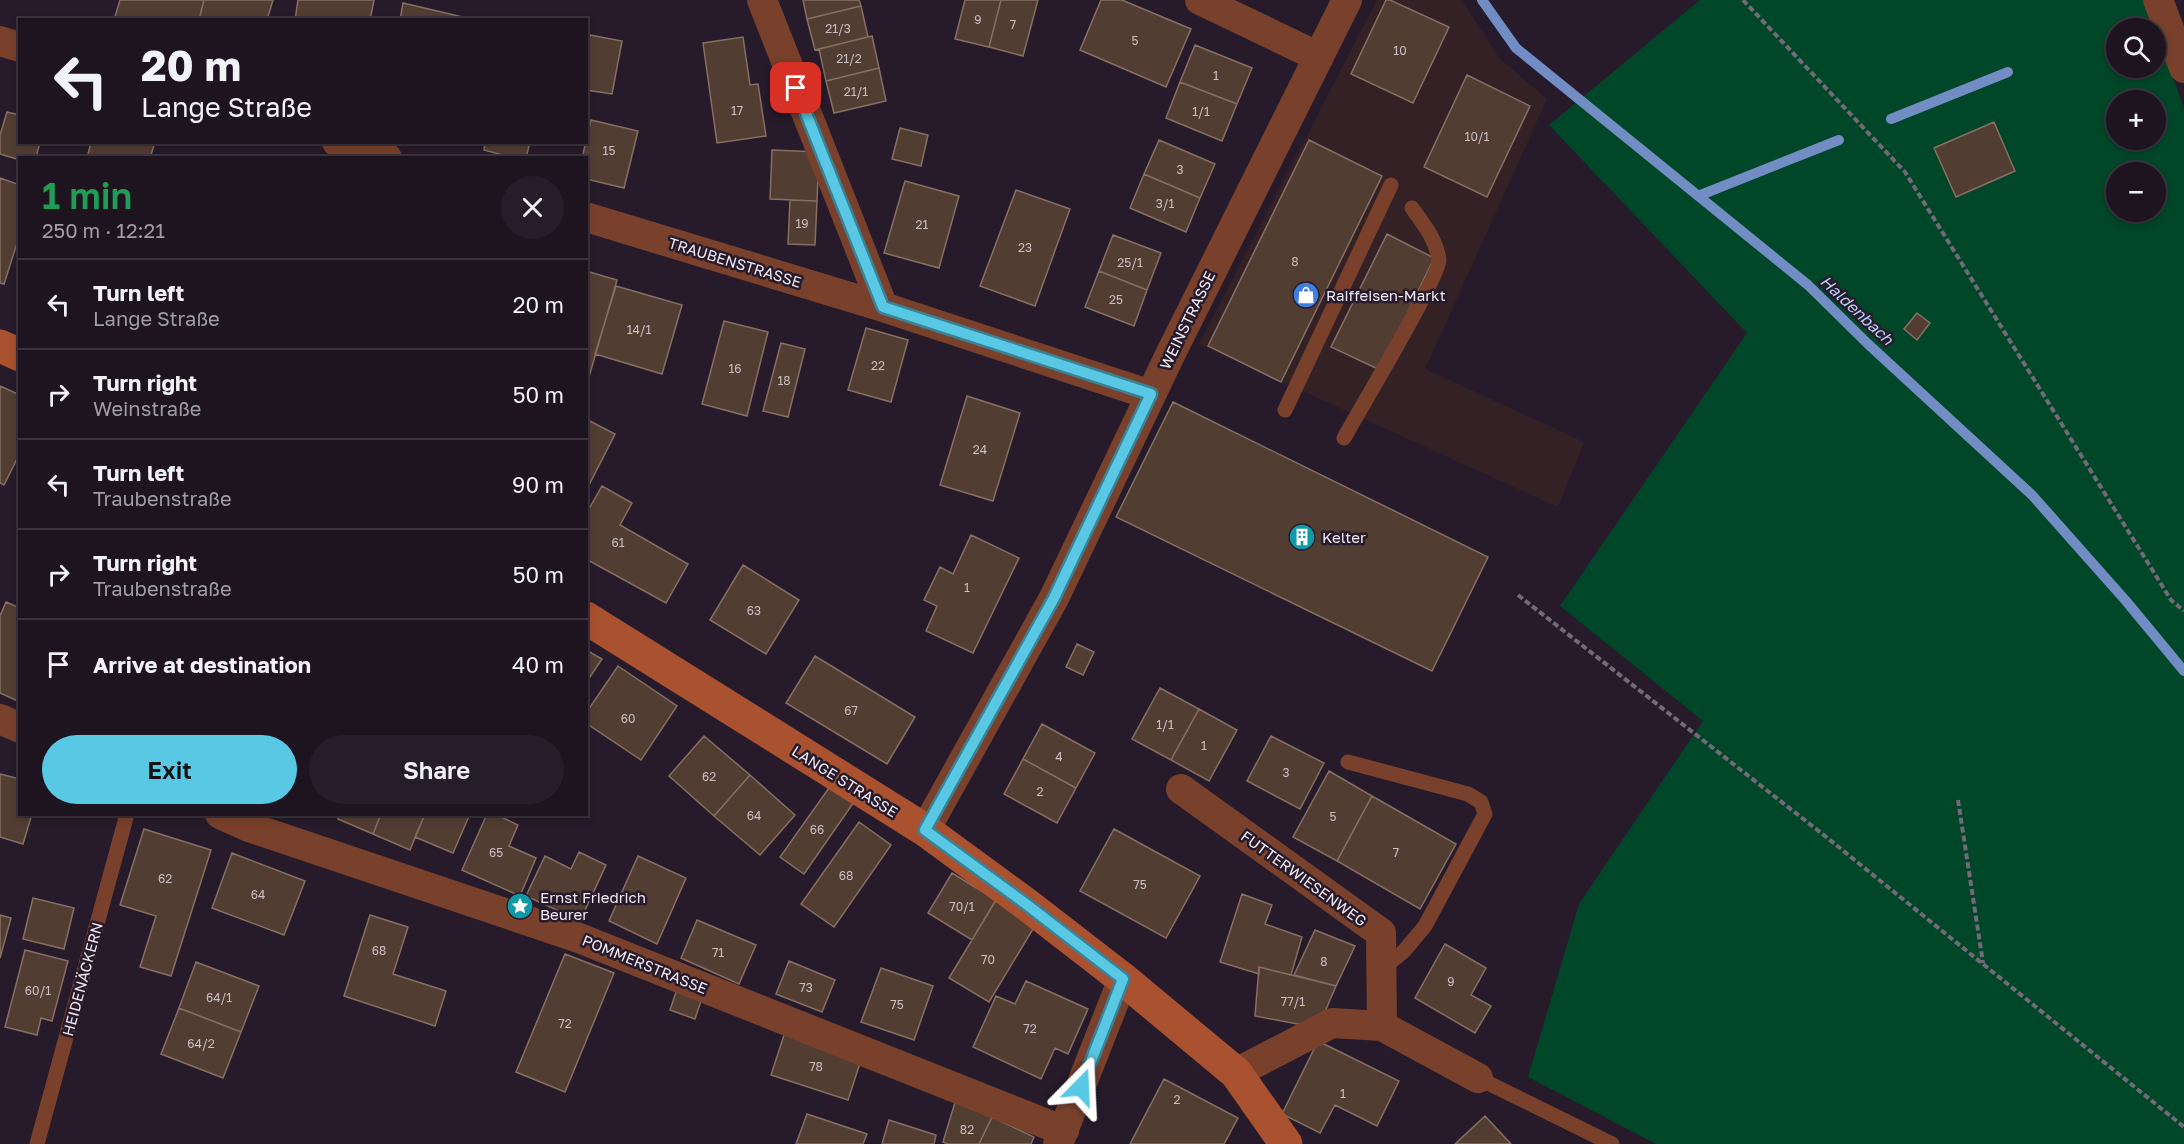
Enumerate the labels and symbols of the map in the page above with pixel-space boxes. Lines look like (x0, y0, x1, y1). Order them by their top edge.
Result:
house number: 9 (974, 12, 982, 27)
house number: 7 (1010, 17, 1016, 32)
house number: 21/3 (825, 21, 851, 36)
house number: 5 (1132, 33, 1139, 48)
house number: 10 (1393, 43, 1407, 58)
house number: 21/2 (836, 51, 862, 66)
pin (770, 62, 821, 113)
house number: 1 (1213, 68, 1219, 83)
house number: 21/1 (844, 84, 868, 99)
house number: 17 (731, 103, 743, 118)
house number: 1/1 (1192, 104, 1210, 119)
house number: 10/1 (1465, 129, 1490, 144)
house number: 15 (603, 143, 615, 158)
house number: 3 (1176, 162, 1184, 177)
house number: 3/1 (1156, 196, 1174, 211)
house number: 19 (795, 216, 809, 231)
house number: 21 (916, 217, 929, 232)
street label: TRAUBENSTRASSE (666, 233, 804, 291)
house number: 23 (1018, 240, 1032, 255)
house number: 8 (1291, 254, 1299, 269)
house number: 25/1 (1117, 255, 1143, 270)
street label: WEINSTRASSE (1155, 268, 1219, 372)
water label: Haldenbach (1816, 271, 1899, 350)
shop icon: Raiffeisen-Markt (1291, 280, 1321, 310)
place label: Raiffeisen-Markt (1326, 286, 1446, 304)
house number: 25 (1109, 292, 1123, 307)
house number: 14/1 (627, 322, 652, 337)
house number: 22 (871, 358, 885, 373)
house number: 16 (728, 361, 742, 376)
house number: 18 (777, 373, 791, 388)
house number: 24 (973, 442, 987, 457)
building icon: Kelter (1287, 522, 1317, 552)
place label: Kelter (1322, 528, 1366, 546)
house number: 61 (611, 535, 625, 550)
house number: 1 (964, 580, 970, 595)
house number: 63 (747, 603, 761, 618)
house number: 67 (844, 703, 858, 718)
house number: 60 (621, 711, 635, 726)
house number: 1/1 (1156, 717, 1174, 732)
house number: 1 (1201, 738, 1207, 753)
street label: LANGE STRASSE (789, 741, 901, 821)
house number: 4 (1055, 749, 1063, 764)
house number: 3 (1282, 765, 1290, 780)
house number: 62 (702, 769, 716, 784)
house number: 2 (1037, 784, 1044, 799)
house number: 64 (747, 808, 761, 823)
house number: 5 (1330, 809, 1337, 824)
house number: 66 (810, 822, 824, 837)
street label: FUTTERWIESENWEG (1238, 826, 1370, 930)
house number: 65 (489, 845, 503, 860)
house number: 7 (1393, 845, 1399, 860)
house number: 68 (839, 868, 853, 883)
house number: 62 (158, 871, 172, 886)
house number: 75 (1133, 877, 1147, 892)
house number: 64 (251, 887, 265, 902)
place label: Ernst Friedrich Beurer (540, 888, 646, 923)
place icon: Ernst Friedrich Beurer (505, 891, 535, 921)
house number: 70/1 (949, 899, 975, 914)
street label: HEIDENÄCKERN (58, 920, 106, 1038)
street label: POMMERSTRASSE (580, 931, 710, 997)
house number: 68 (372, 943, 386, 958)
house number: 71 (712, 945, 724, 960)
house number: 70 (981, 952, 995, 967)
house number: 8 (1320, 954, 1328, 969)
house number: 9 (1447, 974, 1455, 989)
house number: 73 (799, 980, 813, 995)
house number: 60/1 (25, 983, 51, 998)
house number: 64/1 (206, 990, 232, 1005)
house number: 77/1 (1281, 994, 1305, 1009)
house number: 75 (890, 997, 904, 1012)
house number: 72 (558, 1016, 572, 1031)
house number: 72 (1023, 1021, 1037, 1036)
house number: 64/2 (187, 1036, 215, 1051)
position arrow (1049, 1055, 1113, 1119)
house number: 78 (809, 1059, 823, 1074)
house number: 1 (1340, 1086, 1346, 1101)
house number: 2 (1174, 1092, 1181, 1107)
house number: 82 (960, 1122, 974, 1137)

